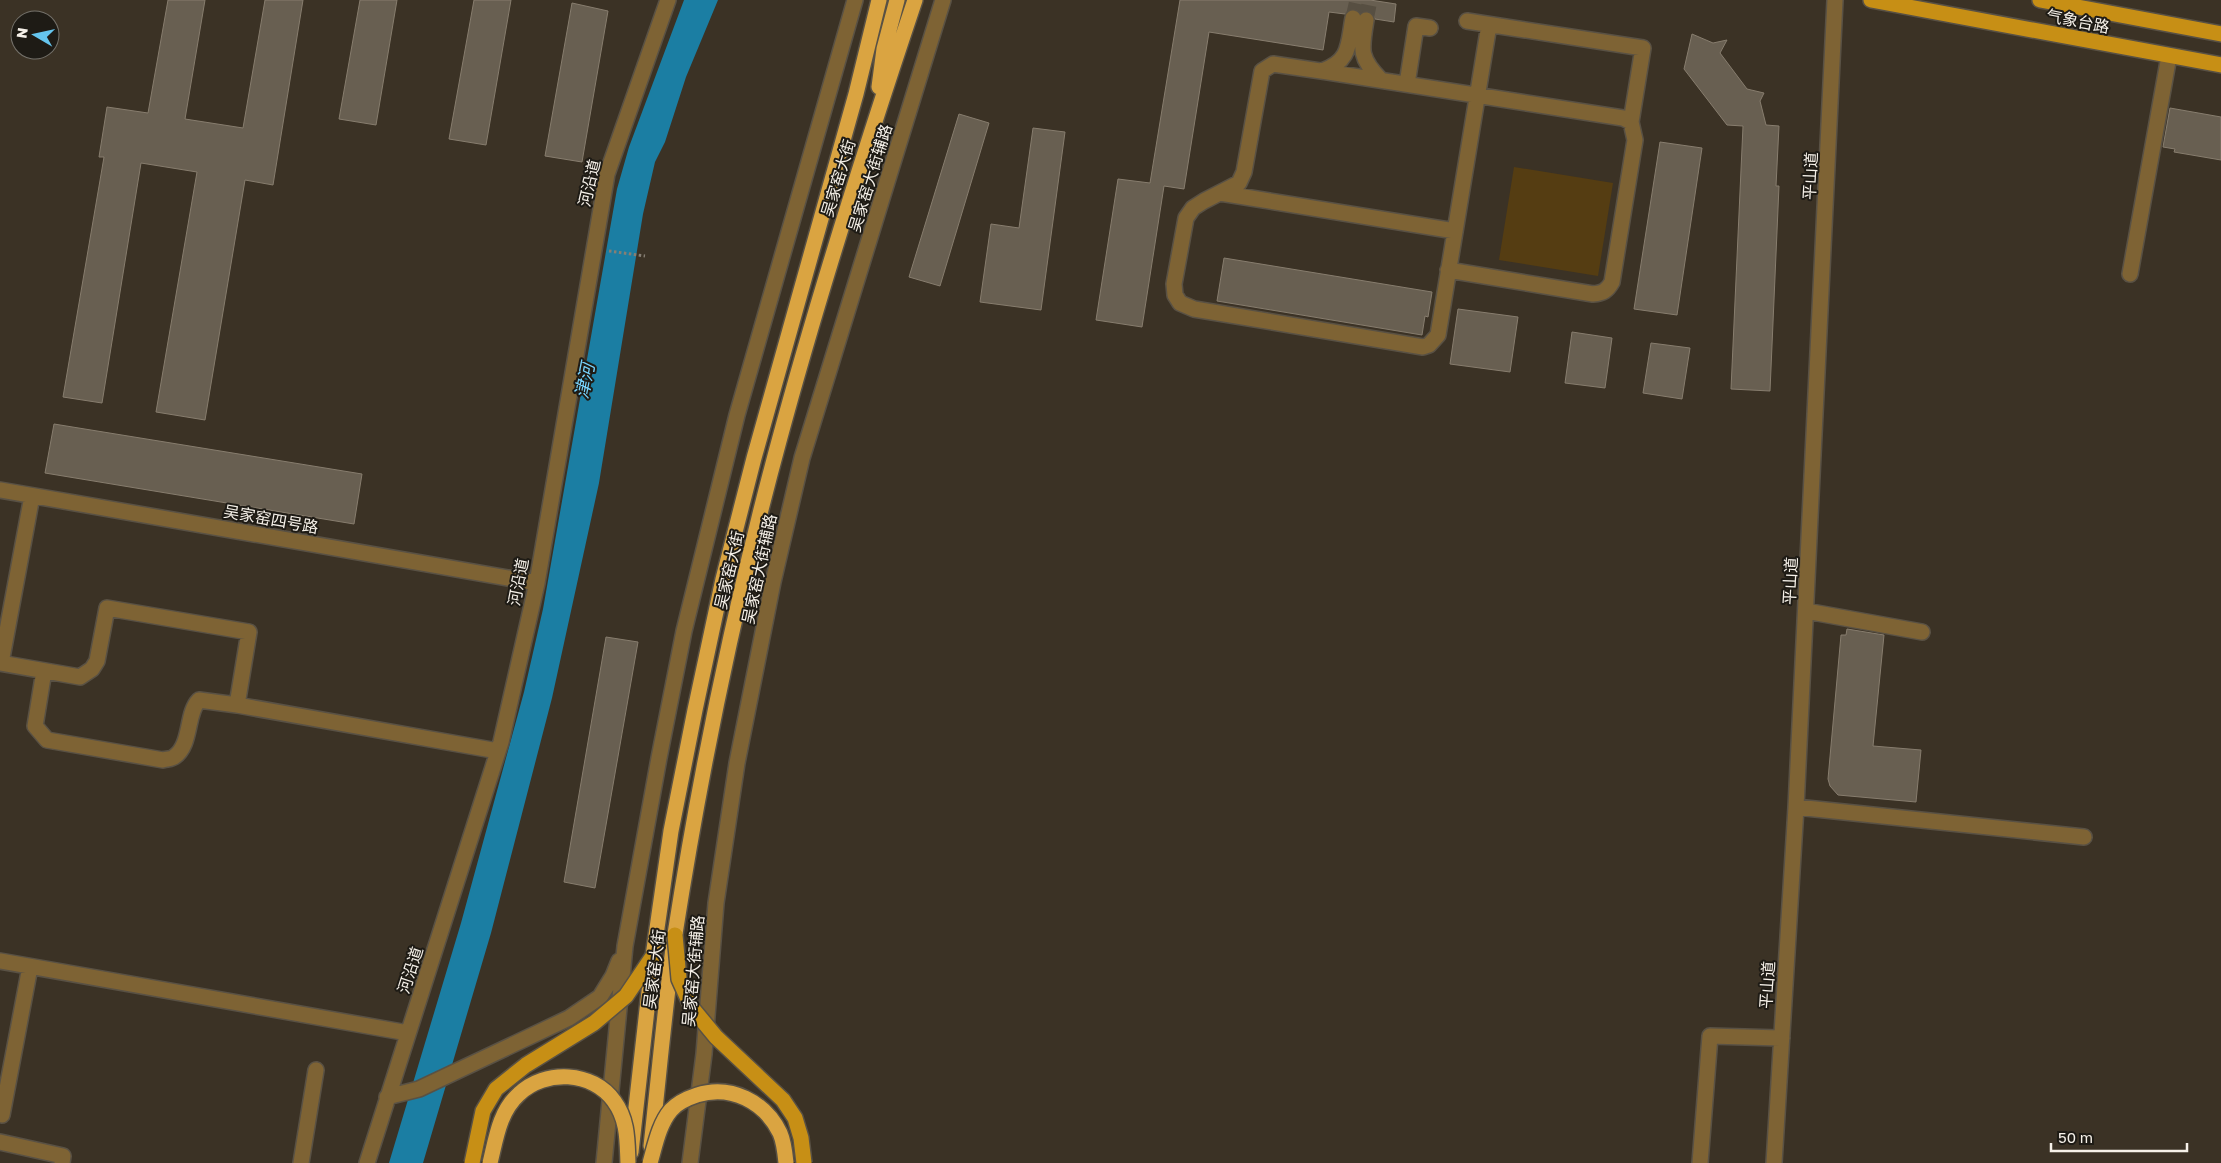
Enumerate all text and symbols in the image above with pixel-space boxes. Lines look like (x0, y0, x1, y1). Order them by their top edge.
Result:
street label: 气象台路 (2045, 5, 2111, 37)
north arrow (10, 10, 60, 60)
text: N (12, 26, 31, 39)
street label: 吴家窑大街辅路 (844, 122, 896, 234)
street label: 吴家窑大街 (817, 137, 859, 219)
street label: 平山道 (1799, 152, 1821, 200)
street label: 河沿道 (574, 157, 604, 209)
water label: 津河 (570, 358, 599, 401)
street label: 吴家窑四号路 (222, 501, 320, 537)
street label: 吴家窑大街辅路 (738, 512, 780, 626)
street label: 吴家窑大街 (710, 529, 748, 611)
street label: 河沿道 (504, 557, 532, 607)
street label: 平山道 (1779, 557, 1801, 605)
street label: 吴家窑大街辅路 (678, 914, 708, 1028)
street label: 吴家窑大街 (639, 928, 669, 1010)
street label: 河沿道 (393, 944, 427, 996)
street label: 平山道 (1755, 960, 1779, 1010)
scale bar (2051, 1120, 2187, 1152)
text: 50 m (2058, 1128, 2093, 1146)

